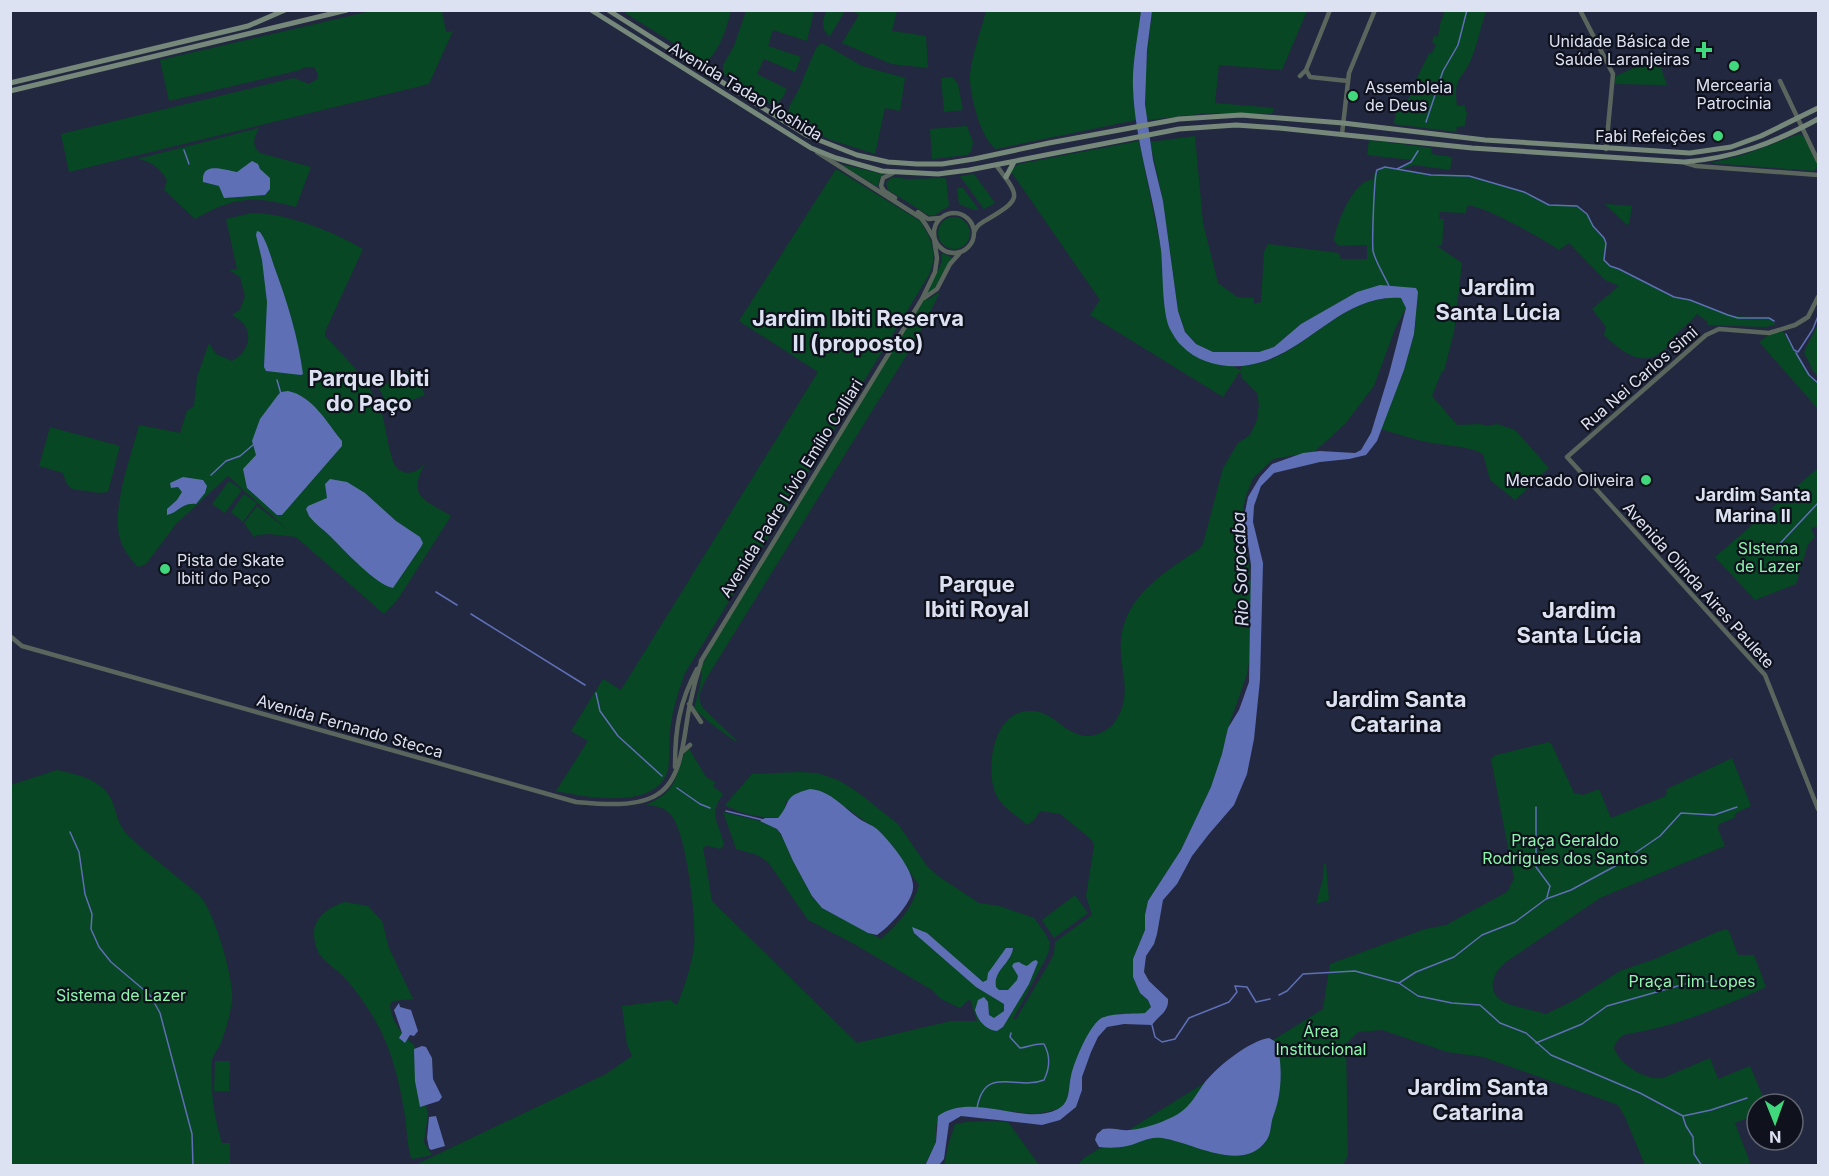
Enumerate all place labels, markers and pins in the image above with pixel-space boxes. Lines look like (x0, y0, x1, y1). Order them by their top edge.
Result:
place label: Unidade Básica de Saúde Laranjeiras (1549, 31, 1690, 69)
marker: Unidade Básica de Saúde Laranjeiras (1695, 41, 1713, 59)
marker: Mercearia Patrocinia (1727, 59, 1741, 73)
place label: Mercearia Patrocinia (1696, 75, 1772, 113)
place label: Assembleia de Deus (1365, 77, 1452, 115)
marker: Assembleia de Deus (1346, 89, 1360, 103)
place label: Fabi Refeições (1595, 126, 1706, 146)
marker: Fabi Refeições (1711, 129, 1725, 143)
place label: Mercado Oliveira (1505, 470, 1634, 490)
marker: Mercado Oliveira (1639, 473, 1653, 487)
place label: Pista de Skate Ibiti do Paço (177, 550, 284, 588)
marker: Pista de Skate Ibiti do Paço (158, 562, 172, 576)

